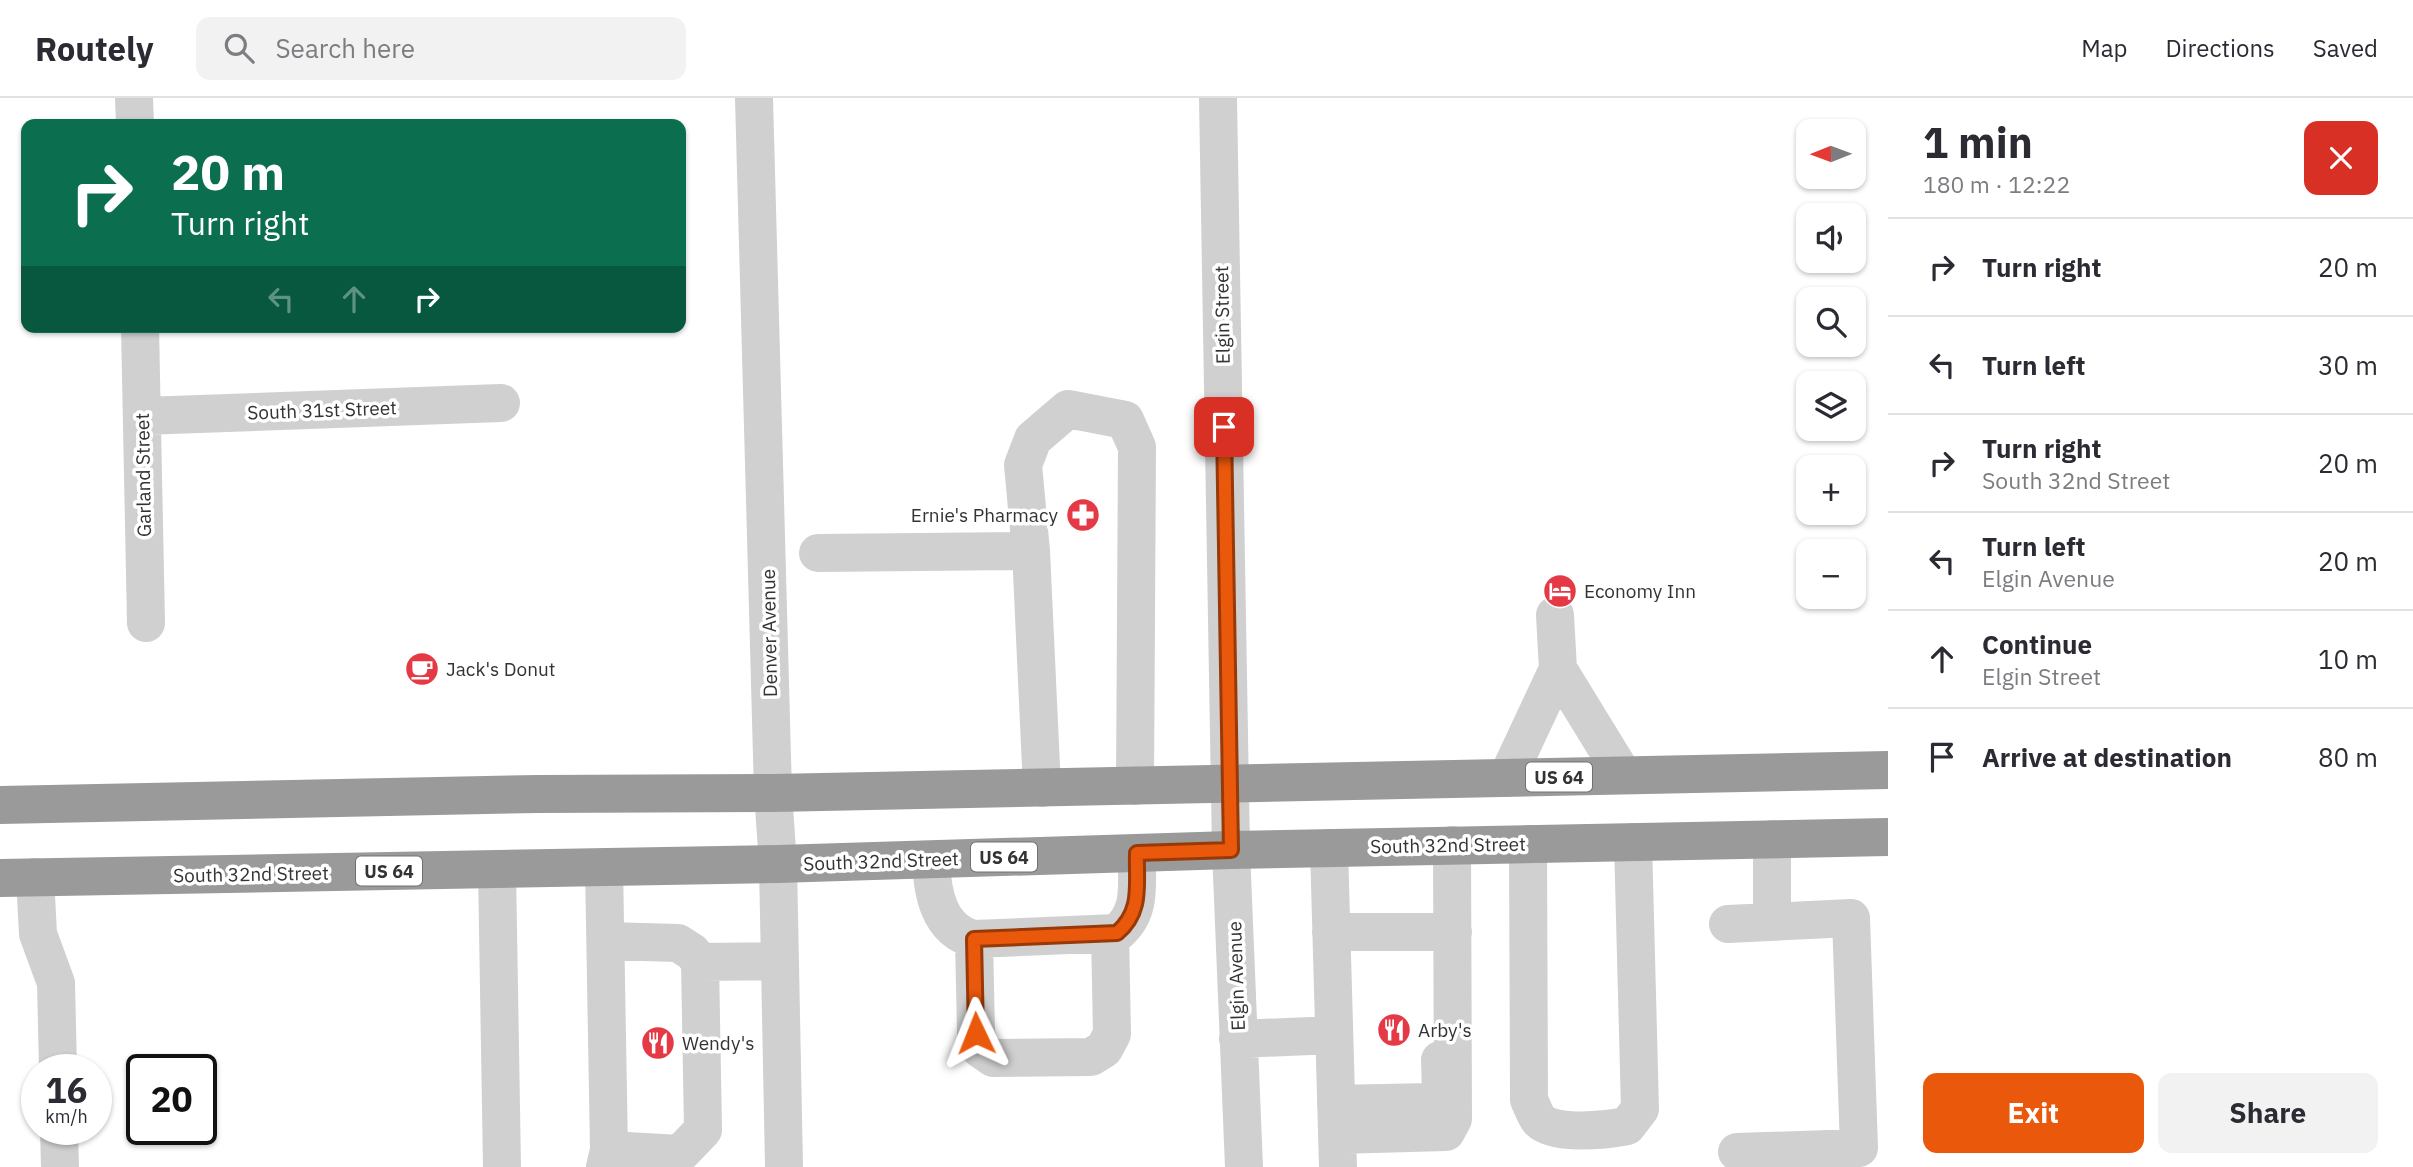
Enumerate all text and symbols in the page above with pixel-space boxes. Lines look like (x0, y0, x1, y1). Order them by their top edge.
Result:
search box (196, 17, 686, 80)
text: Routely (35, 27, 154, 70)
icon: search (220, 29, 258, 67)
text: Search here (276, 31, 415, 65)
text: Map (2081, 32, 2127, 64)
text: Directions (2165, 32, 2275, 64)
text: Saved (2313, 32, 2378, 64)
text: 1 min (1923, 115, 2033, 170)
north arrow (1796, 119, 1866, 189)
map controls (1796, 119, 1866, 609)
button: close (2304, 121, 2378, 195)
text: 20 m (171, 140, 285, 203)
icon: right (56, 147, 147, 238)
text: 180 m · 12:22 (1923, 169, 2070, 199)
text: Turn right (171, 202, 309, 244)
button: sound (1796, 203, 1866, 273)
icon: right (1923, 248, 1961, 286)
text: Turn right (1982, 250, 2101, 284)
text: 20 m (2318, 250, 2378, 284)
street label: Elgin Street (1209, 266, 1235, 364)
icon: left (262, 280, 300, 318)
icon: ahead (335, 280, 373, 318)
icon: right (408, 280, 446, 318)
button: search (1796, 287, 1866, 357)
icon: left (1923, 346, 1961, 384)
text: Turn left (1982, 348, 2085, 382)
text: 30 m (2318, 348, 2378, 382)
button: layers (1796, 371, 1866, 441)
street label: South 31st Street (247, 395, 397, 425)
pin (1194, 397, 1254, 457)
icon: arrive (1205, 408, 1243, 446)
street label: Garland Street (130, 413, 156, 537)
text: Turn right (1982, 431, 2101, 465)
icon: right (1923, 444, 1961, 482)
text: 20 m (2318, 446, 2378, 480)
button: + (1796, 455, 1866, 525)
text: South 32nd Street (1982, 465, 2170, 495)
pharmacy icon: Ernie's Pharmacy (1064, 496, 1102, 534)
place label: Ernie's Pharmacy (911, 503, 1059, 527)
text: Turn left (1982, 529, 2085, 563)
button: − (1796, 539, 1866, 609)
icon: left (1923, 542, 1961, 580)
text: 20 m (2318, 544, 2378, 578)
text: Elgin Avenue (1982, 563, 2115, 593)
street label: Denver Avenue (756, 569, 782, 697)
hotel icon: Economy Inn (1541, 572, 1579, 610)
place label: Economy Inn (1584, 579, 1696, 603)
text: Continue (1982, 627, 2092, 661)
icon: ahead (1923, 640, 1961, 678)
text: 10 m (2318, 642, 2378, 676)
cafe icon: Jack's Donut (403, 650, 441, 688)
place label: Jack's Donut (446, 657, 555, 681)
text: Elgin Street (1982, 661, 2101, 691)
icon: arrive (1923, 738, 1961, 776)
text: Arrive at destination (1982, 740, 2232, 774)
text: 80 m (2318, 740, 2378, 774)
road number: US 64 (1526, 762, 1592, 792)
street label: South 32nd Street (1370, 832, 1526, 858)
road number: US 64 (971, 842, 1037, 872)
street label: South 32nd Street (803, 846, 959, 876)
road number: US 64 (356, 856, 422, 886)
street label: South 32nd Street (173, 861, 329, 887)
street label: Elgin Avenue (1222, 921, 1250, 1031)
position arrow (939, 996, 1013, 1070)
restaurant icon: Arby's (1375, 1011, 1413, 1049)
place label: Arby's (1418, 1018, 1472, 1042)
restaurant icon: Wendy's (639, 1024, 677, 1062)
place label: Wendy's (682, 1031, 755, 1055)
speed limit sign: 20 (126, 1054, 217, 1145)
text: 16 (45, 1067, 88, 1113)
button: Exit (1923, 1073, 2144, 1153)
button: Share (2158, 1073, 2378, 1153)
text: km/h (45, 1105, 88, 1128)

